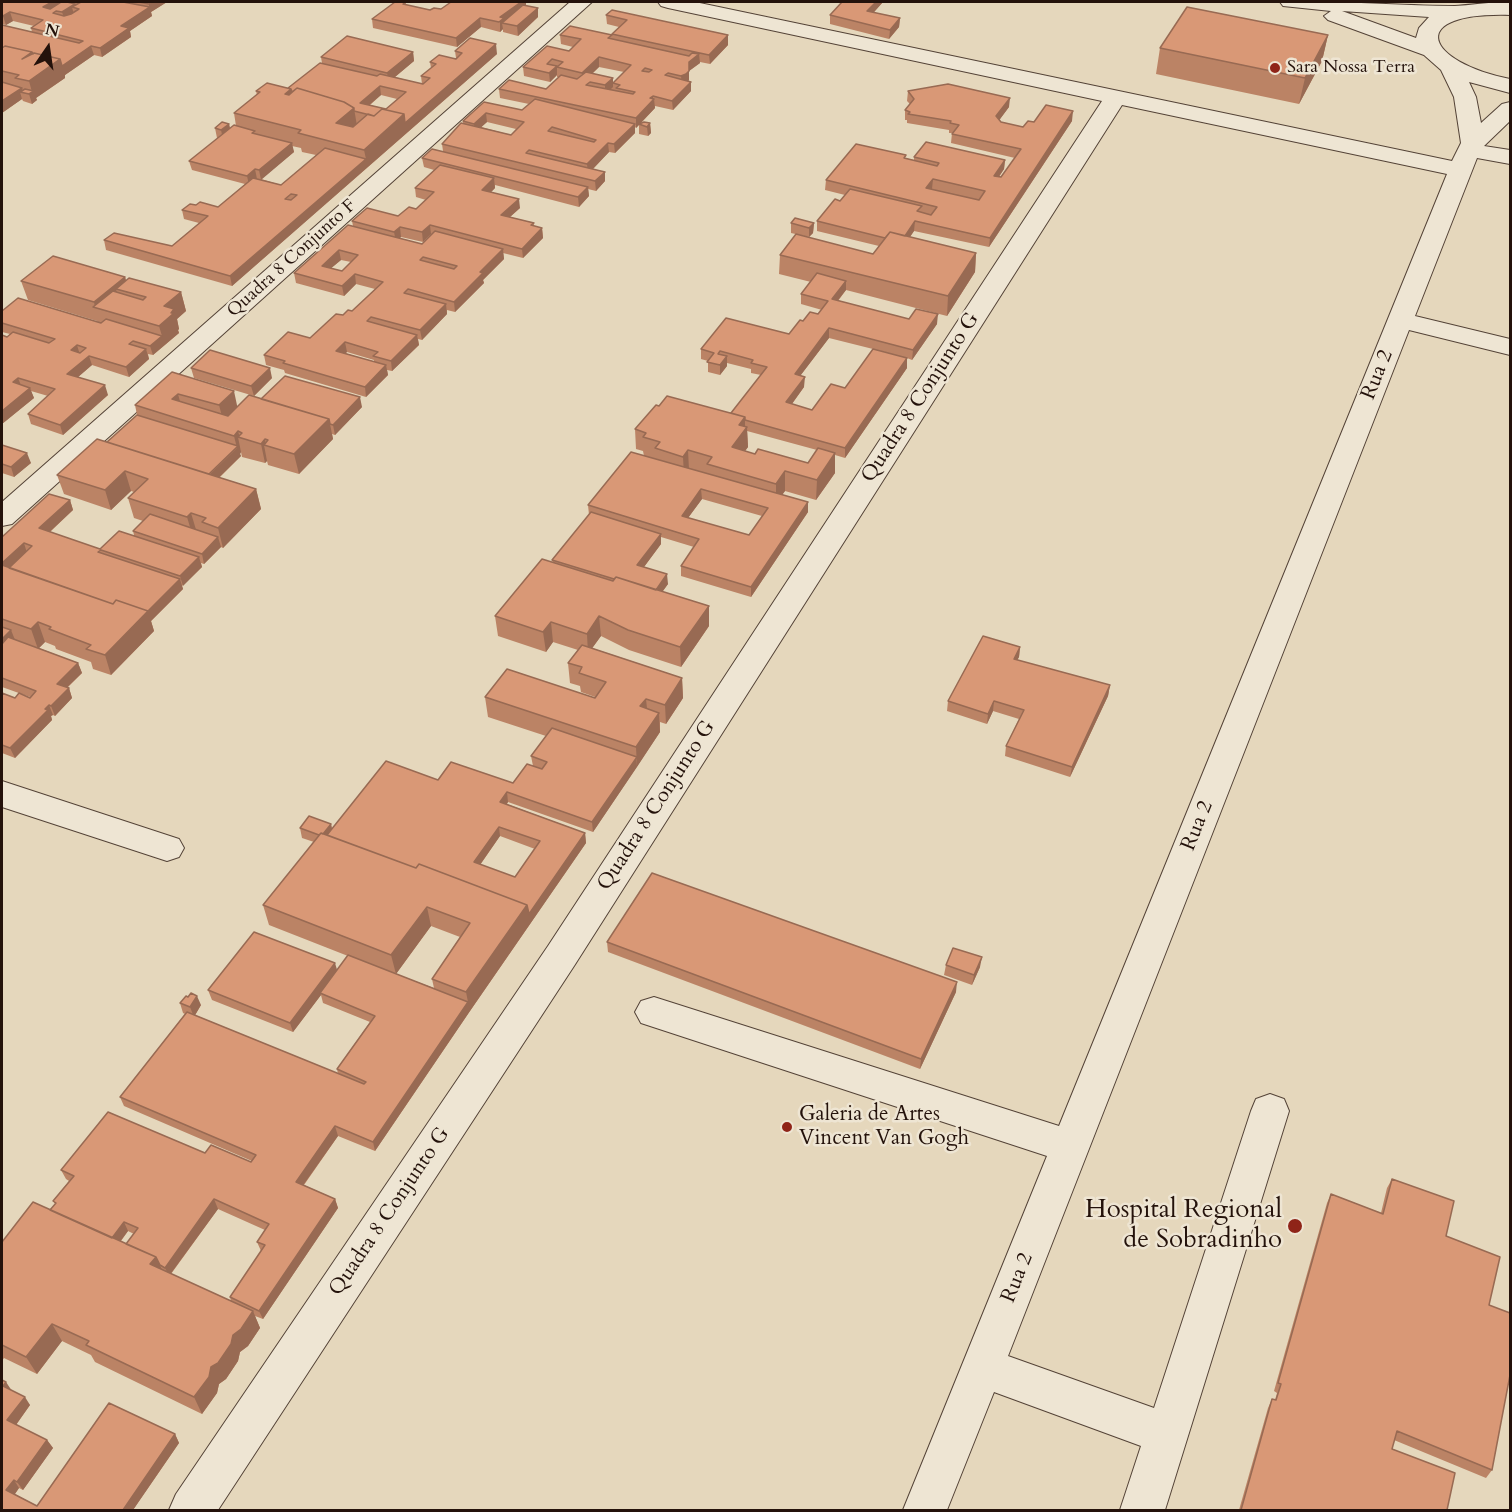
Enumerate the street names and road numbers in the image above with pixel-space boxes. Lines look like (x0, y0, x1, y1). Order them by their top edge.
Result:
street label: Quadra 8 Conjunto F (223, 196, 361, 322)
street label: Quadra 8 Conjunto G (857, 308, 985, 488)
street label: Rua 2 (1357, 346, 1399, 404)
street label: Quadra 8 Conjunto G (593, 716, 721, 896)
street label: Rua 2 (1177, 797, 1219, 855)
street label: Quadra 8 Conjunto G (324, 1123, 456, 1301)
street label: Rua 2 (997, 1249, 1039, 1307)

